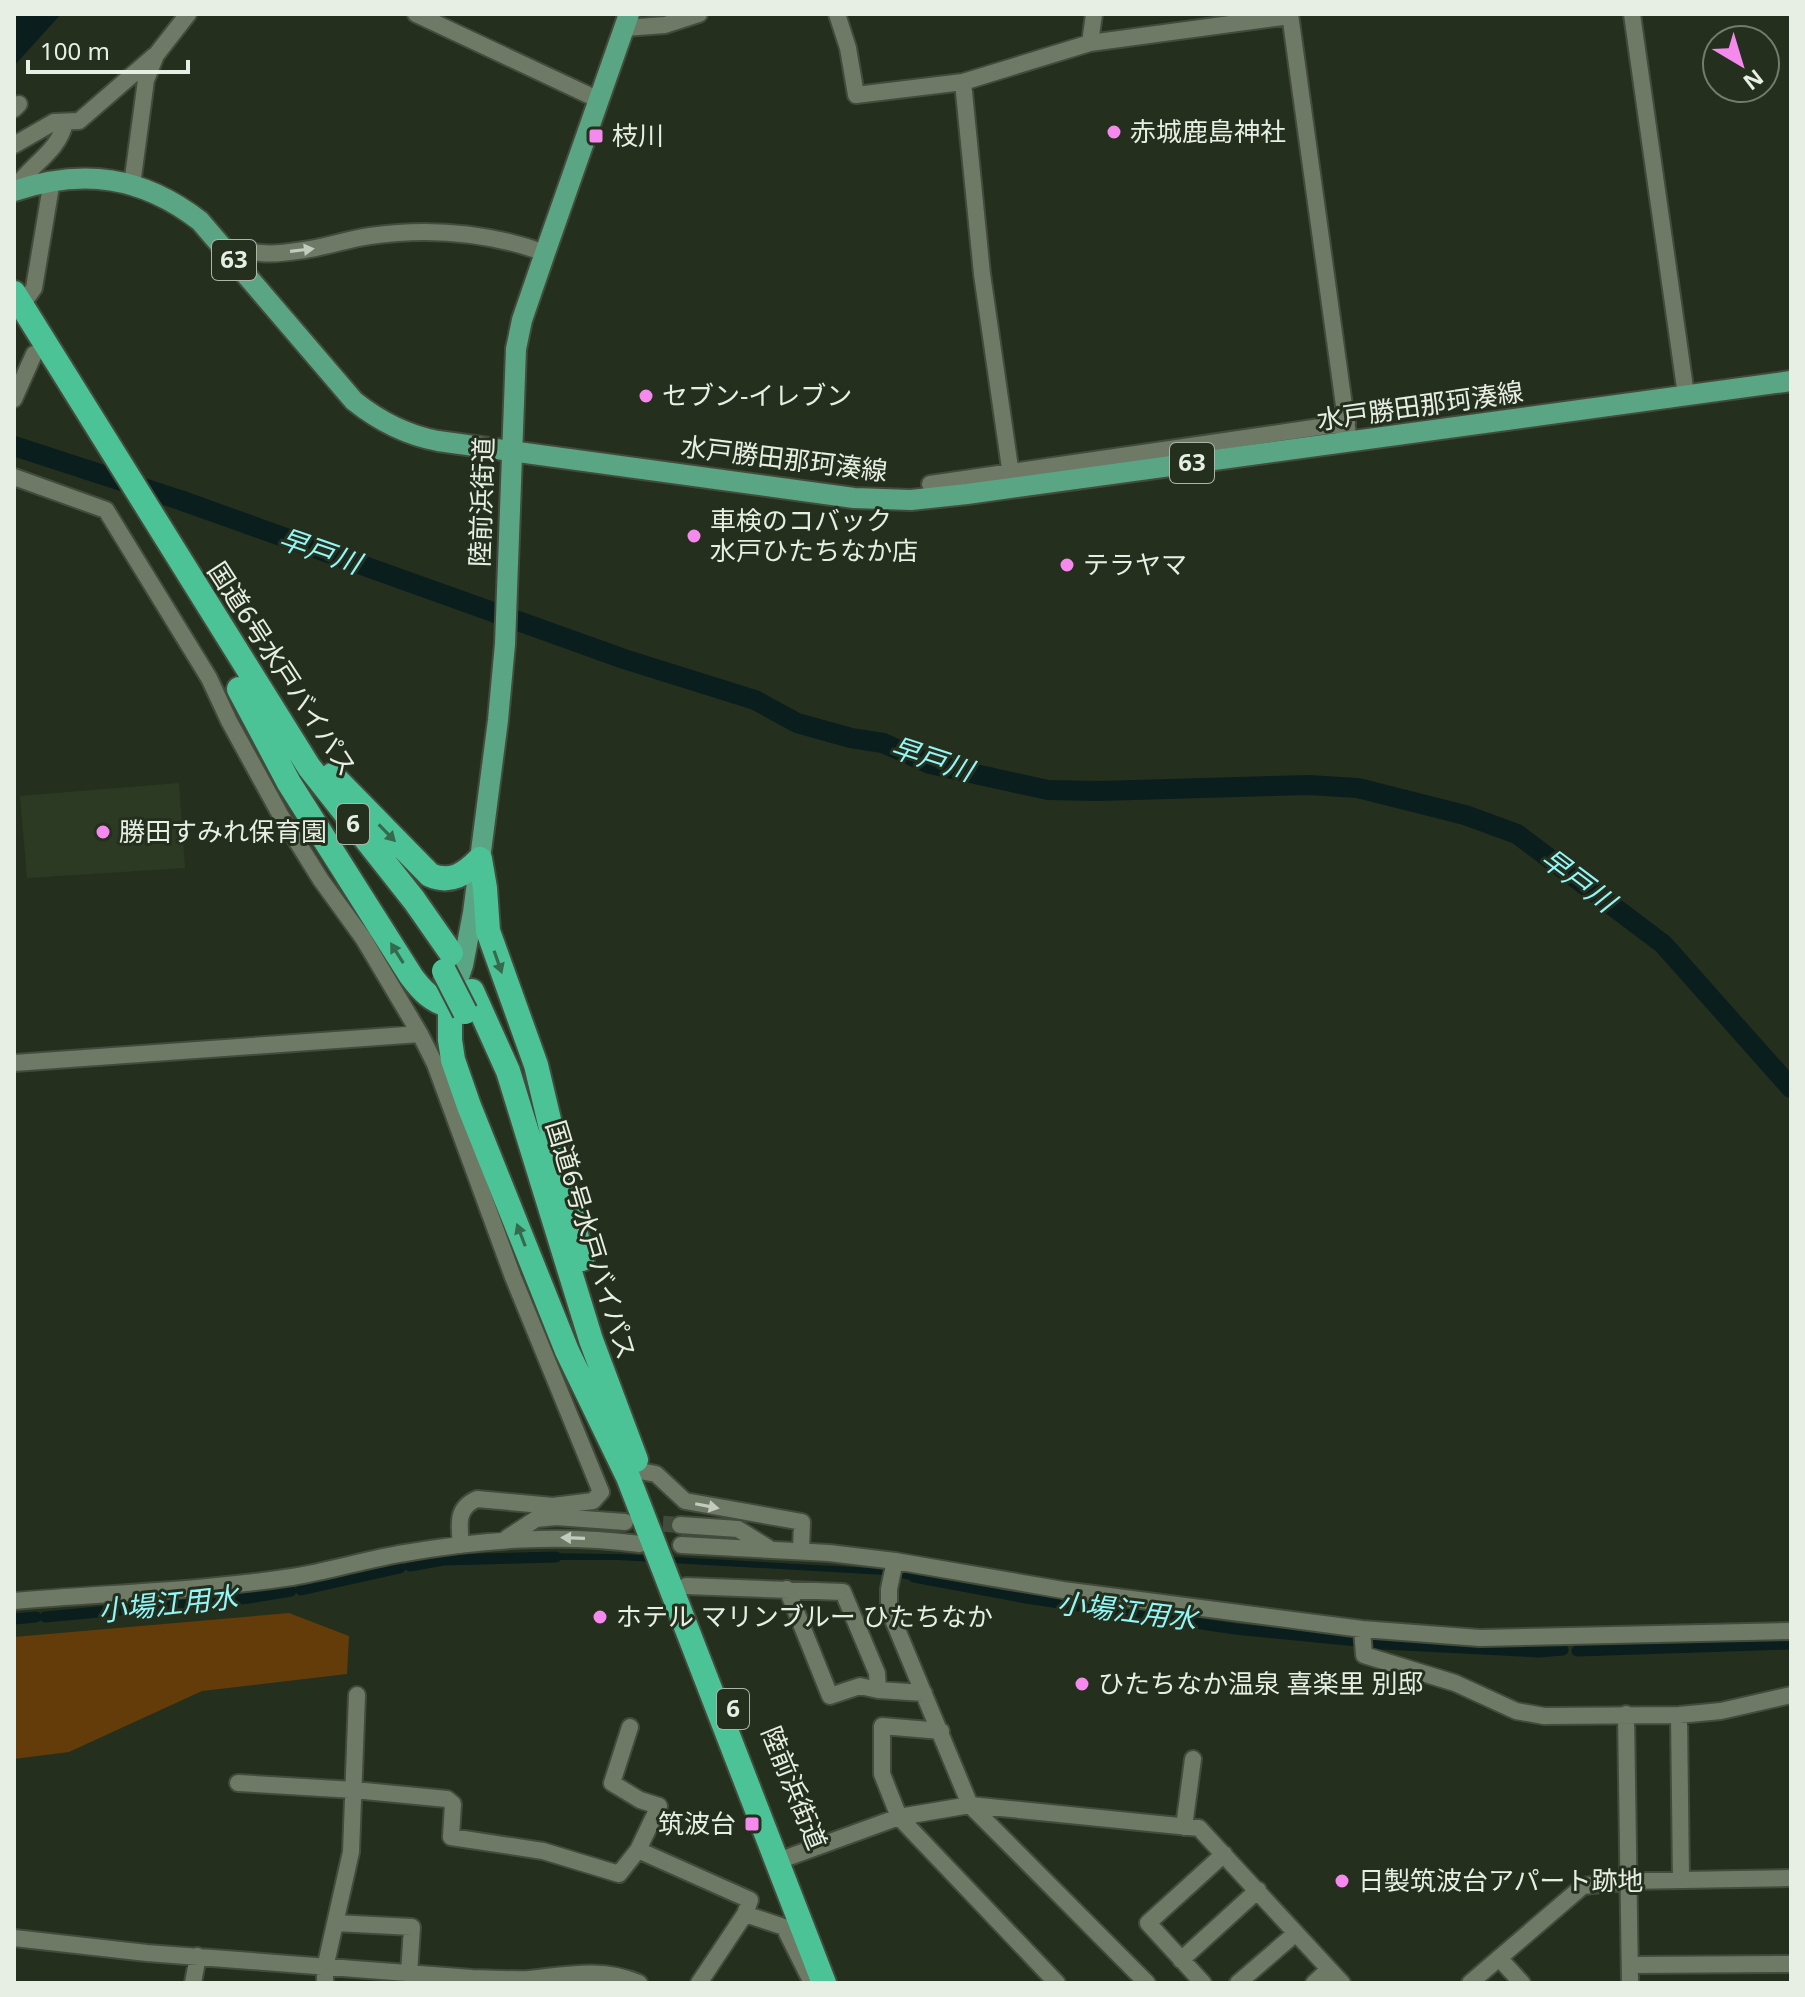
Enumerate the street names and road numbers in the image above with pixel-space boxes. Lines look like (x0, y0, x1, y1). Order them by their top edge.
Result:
road number: 63 (212, 240, 256, 280)
street label: 水戸勝田那珂湊線 (1314, 373, 1525, 437)
street label: 水戸勝田那珂湊線 (679, 427, 890, 489)
street label: 陸前浜街道 (461, 436, 501, 568)
road number: 63 (1170, 443, 1214, 483)
street label: 国道6号水戸バイパス (200, 555, 366, 782)
road number: 6 (337, 804, 369, 844)
street label: 国道6号水戸バイパス (538, 1116, 645, 1364)
road number: 6 (717, 1689, 749, 1729)
street label: 陸前浜街道 (754, 1721, 836, 1855)

